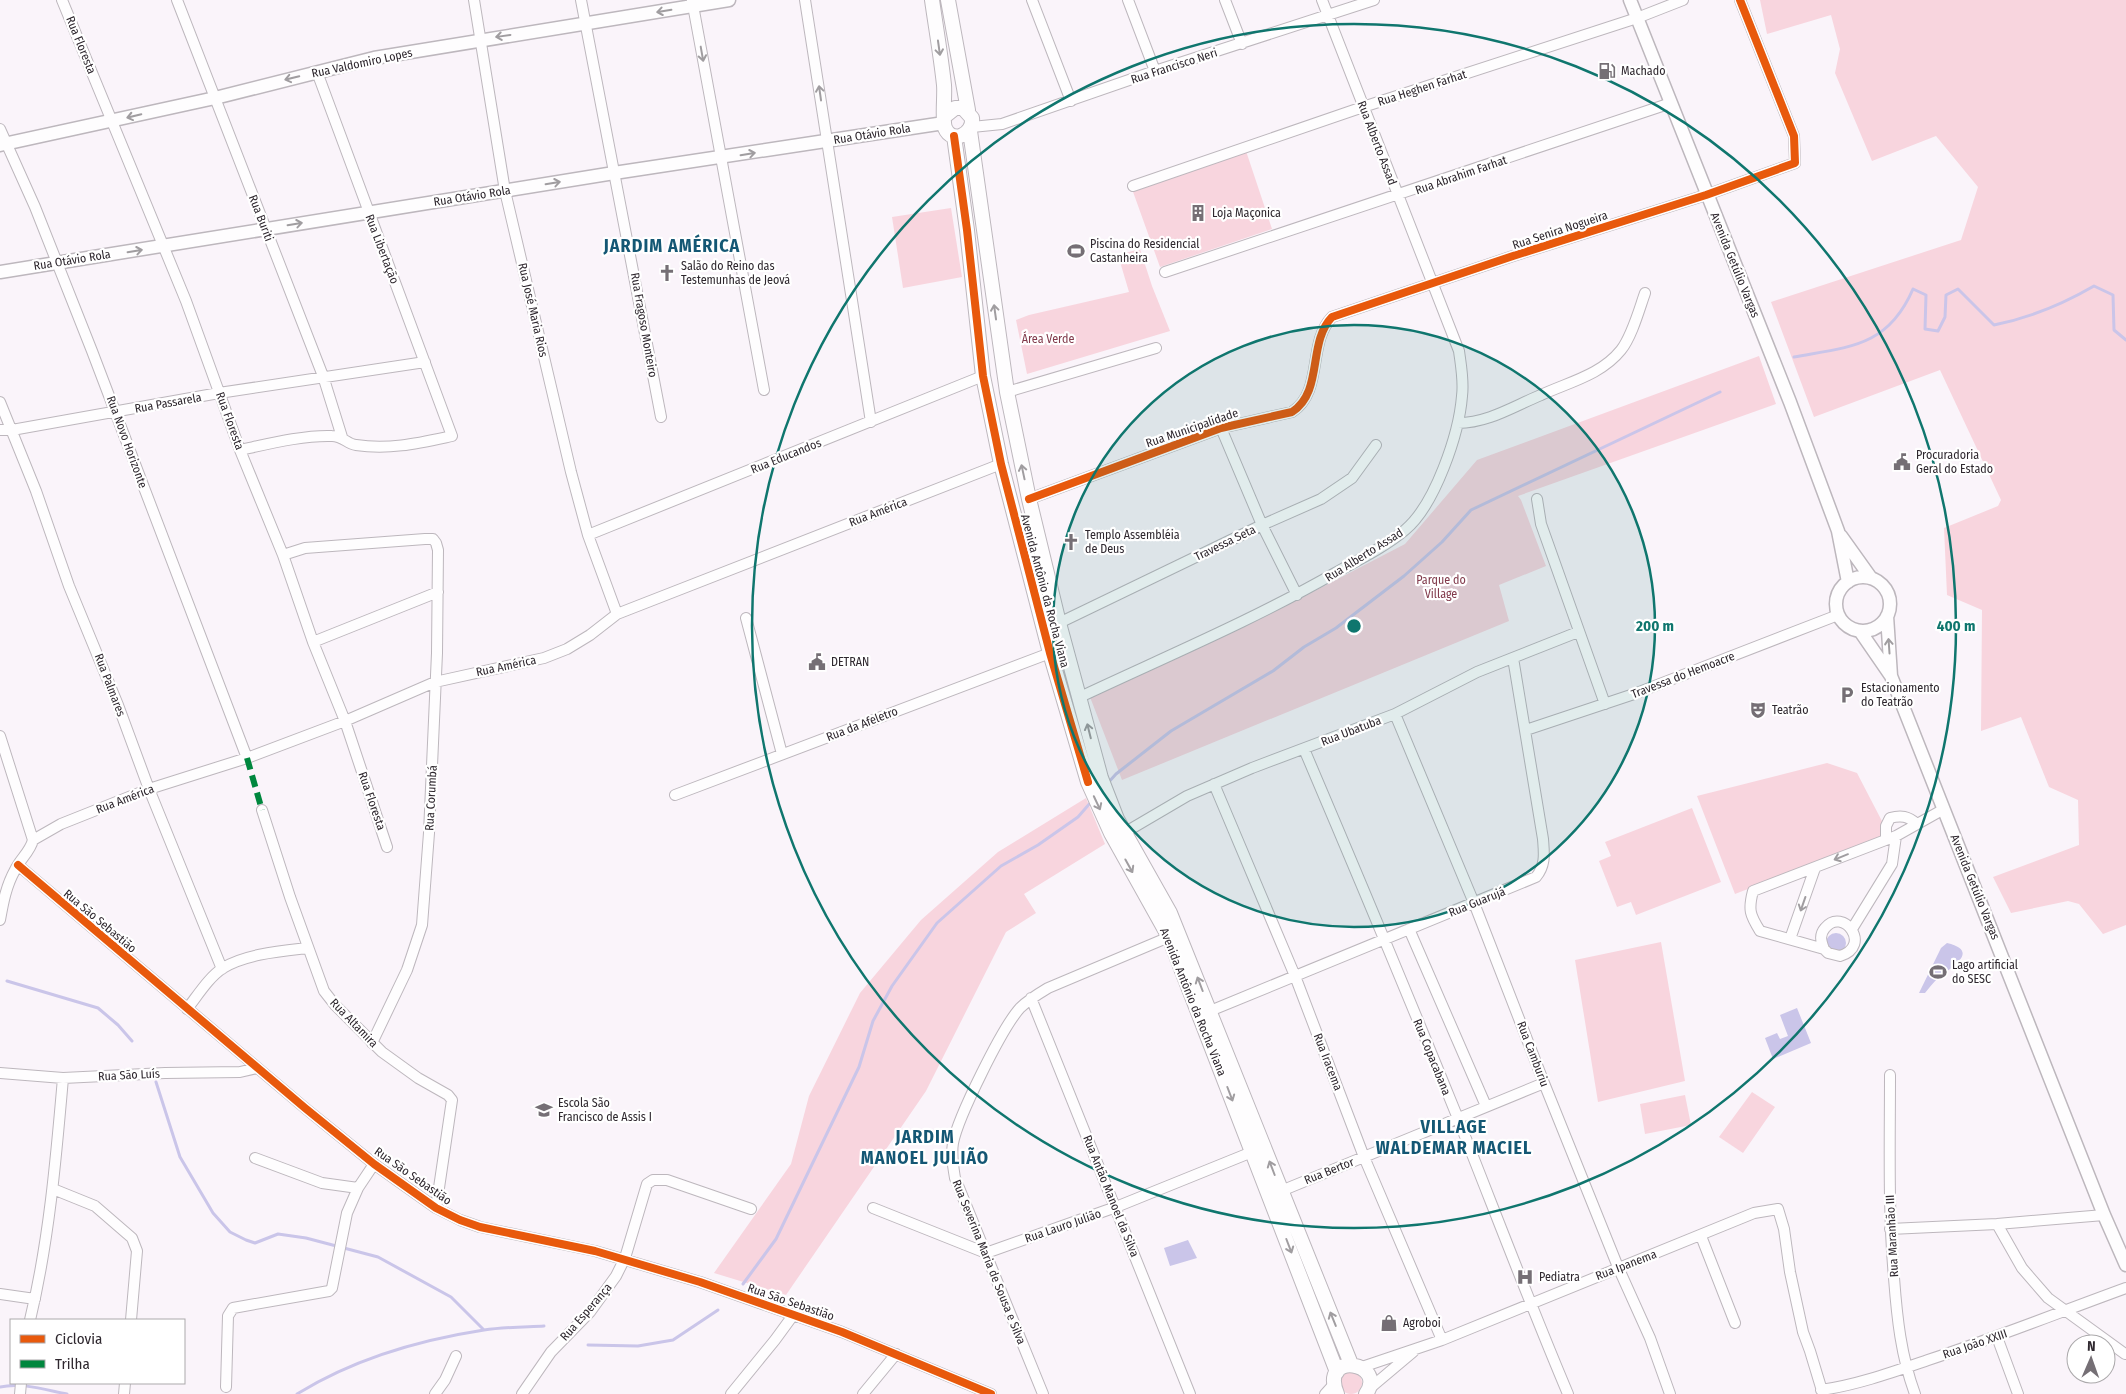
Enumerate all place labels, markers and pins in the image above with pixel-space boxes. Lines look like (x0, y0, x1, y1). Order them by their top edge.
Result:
fuel station icon: Machado (1597, 61, 1617, 81)
place label: Machado (1621, 64, 1666, 78)
building icon: Loja Maçonica (1188, 203, 1208, 223)
place label: Loja Maçonica (1212, 206, 1281, 220)
place label: Piscina do Residencial Castanheira (1090, 237, 1199, 265)
sports icon: Piscina do Residencial Castanheira (1066, 241, 1086, 261)
place label: Salão do Reino das Testemunhas de Jeová (681, 259, 790, 287)
church icon: Salão do Reino das Testemunhas de Jeová (657, 263, 677, 283)
place label: Procuradoria Geral do Estado (1916, 448, 1993, 476)
public building icon: Procuradoria Geral do Estado (1892, 452, 1912, 472)
place label: Templo Assembléia de Deus (1085, 528, 1180, 556)
church icon: Templo Assembléia de Deus (1061, 532, 1081, 552)
centre of rings (1345, 617, 1363, 635)
public building icon: DETRAN (807, 652, 827, 672)
place label: DETRAN (831, 655, 869, 669)
place label: Estacionamento do Teatrão (1861, 681, 1940, 709)
parking icon: Estacionamento do Teatrão (1837, 685, 1857, 705)
theatre icon: Teatrão (1748, 700, 1768, 720)
place label: Teatrão (1772, 703, 1809, 717)
place label: Lago artificial do SESC (1952, 958, 2018, 986)
sports icon: Lago artificial do SESC (1928, 962, 1948, 982)
place label: Escola São Francisco de Assis I (558, 1096, 652, 1124)
school or university icon: Escola São Francisco de Assis I (534, 1100, 554, 1120)
hospital icon: Pediatra (1515, 1267, 1535, 1287)
place label: Pediatra (1539, 1270, 1580, 1284)
shop icon: Agroboi (1379, 1313, 1399, 1333)
place label: Agroboi (1403, 1316, 1441, 1330)

